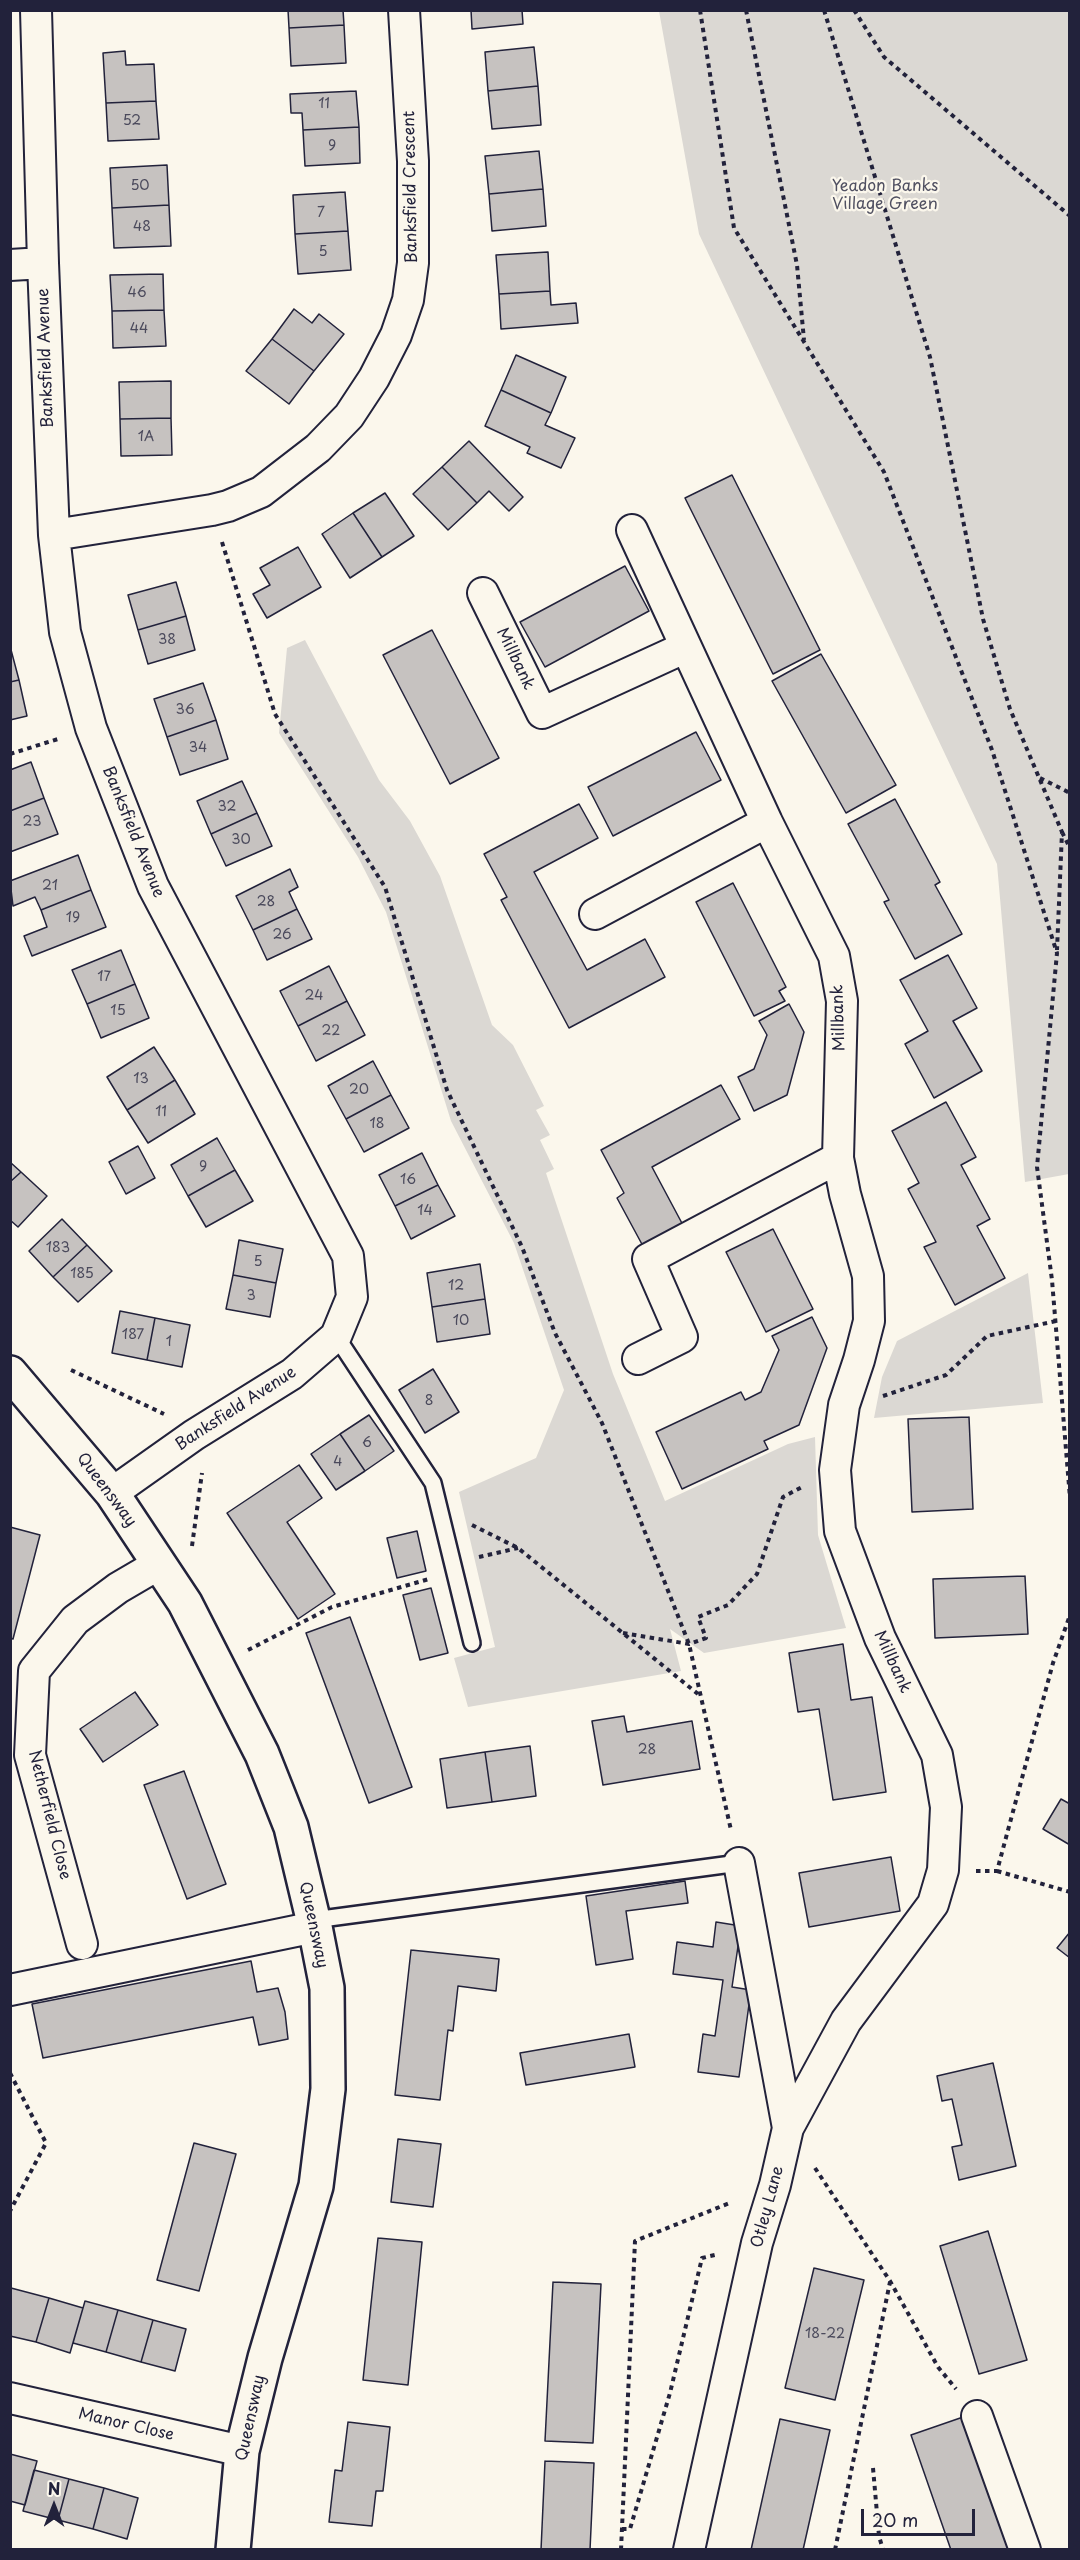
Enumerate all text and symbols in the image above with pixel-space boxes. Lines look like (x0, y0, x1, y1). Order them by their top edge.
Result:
house number: 11 (318, 96, 330, 112)
street label: Banksfield Crescent (400, 111, 422, 263)
house number: 52 (123, 113, 141, 129)
house number: 9 (328, 138, 336, 154)
park label: Yeadon Banks Village Green (832, 177, 938, 215)
house number: 50 (130, 178, 150, 194)
house number: 7 (317, 205, 325, 221)
house number: 48 (133, 219, 151, 235)
house number: 5 (318, 244, 328, 260)
house number: 46 (127, 285, 147, 301)
street label: Banksfield Avenue (34, 288, 58, 428)
house number: 44 (130, 321, 148, 337)
house number: 1A (138, 429, 154, 445)
street label: Millbank (492, 625, 538, 693)
house number: 38 (158, 632, 176, 648)
house number: 36 (175, 702, 195, 718)
house number: 34 (189, 740, 207, 756)
street label: Banksfield Avenue (98, 764, 168, 900)
house number: 32 (218, 799, 236, 815)
house number: 23 (23, 814, 41, 830)
house number: 30 (231, 832, 251, 848)
house number: 21 (42, 878, 58, 894)
house number: 28 (257, 894, 275, 910)
house number: 19 (66, 910, 80, 926)
house number: 26 (272, 927, 292, 943)
house number: 17 (97, 969, 111, 985)
street label: Millbank (828, 984, 850, 1052)
house number: 24 (305, 988, 323, 1004)
house number: 15 (110, 1003, 126, 1019)
house number: 22 (322, 1023, 340, 1039)
house number: 13 (133, 1071, 149, 1087)
house number: 20 (349, 1082, 369, 1098)
house number: 11 (155, 1104, 167, 1120)
house number: 18 (369, 1116, 385, 1132)
house number: 9 (199, 1159, 207, 1175)
house number: 16 (400, 1172, 416, 1188)
house number: 14 (417, 1203, 433, 1219)
house number: 183 (46, 1240, 70, 1256)
house number: 5 (253, 1254, 263, 1270)
house number: 185 (70, 1266, 94, 1282)
house number: 12 (448, 1278, 464, 1294)
house number: 3 (246, 1288, 256, 1304)
house number: 10 (453, 1313, 469, 1329)
house number: 187 (122, 1327, 144, 1343)
house number: 1 (166, 1334, 172, 1350)
street label: Banksfield Avenue (172, 1363, 300, 1455)
house number: 8 (425, 1393, 433, 1409)
house number: 6 (362, 1435, 372, 1451)
street label: Queensway (72, 1449, 140, 1531)
house number: 4 (333, 1454, 343, 1470)
street label: Millbank (869, 1628, 915, 1696)
house number: 28 (638, 1742, 656, 1758)
street label: Netherfield Close (24, 1748, 74, 1882)
street label: Queensway (295, 1880, 331, 1970)
street label: Otley Lane (748, 2164, 788, 2250)
house number: 18-22 (805, 2326, 845, 2342)
street label: Queensway (233, 2373, 269, 2463)
street label: Manor Close (76, 2405, 176, 2445)
north arrow (24, 2476, 84, 2536)
text: N (48, 2476, 60, 2500)
scale bar (864, 2497, 978, 2535)
text: 20 m (872, 2506, 918, 2533)

